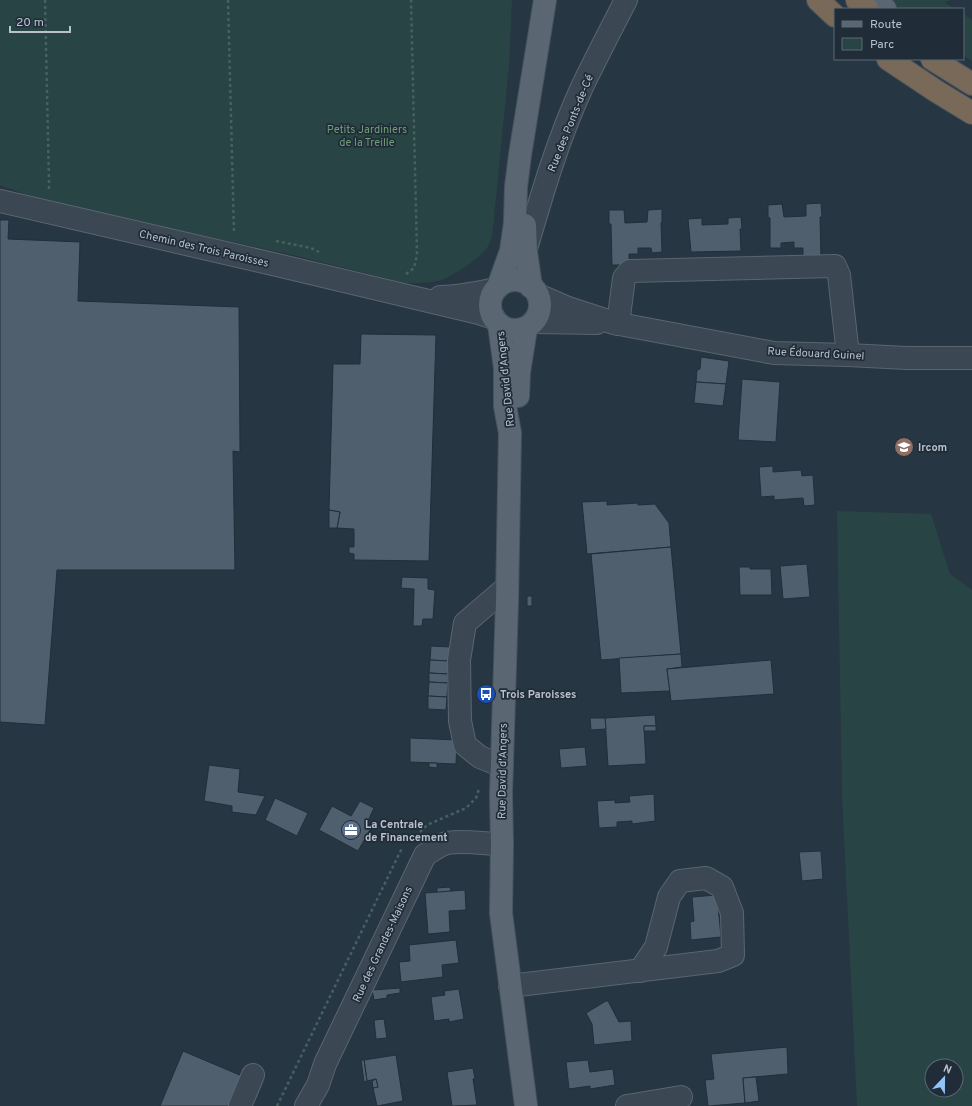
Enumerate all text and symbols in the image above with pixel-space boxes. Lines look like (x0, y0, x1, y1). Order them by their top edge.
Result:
scale bar (10, 8, 70, 34)
legend (834, 8, 964, 60)
text: 20 m (16, 15, 44, 31)
text: Route (870, 17, 902, 33)
text: Parc (870, 37, 894, 53)
street label: Rue des Ponts-de-Cé (545, 72, 597, 174)
park label: Petits Jardiniers de la Treille (327, 123, 407, 150)
street label: Chemin des Trois Paroisses (138, 227, 270, 271)
street label: Rue David d'Angers (494, 330, 518, 427)
street label: Rue Édouard Guinel (767, 343, 865, 364)
school or university icon: Ircom (893, 436, 915, 458)
place label: Ircom (918, 441, 947, 455)
bus stop icon: Trois Paroisses (475, 683, 497, 705)
place label: Trois Paroisses (500, 688, 577, 702)
street label: Rue David d'Angers (495, 723, 511, 819)
place label: La Centrale de Financement (365, 818, 448, 845)
office icon: La Centrale de Financement (340, 819, 362, 841)
street label: Rue des Grandes-Maisons (350, 884, 416, 1005)
north arrow (924, 1058, 964, 1098)
text: N (941, 1062, 954, 1078)

